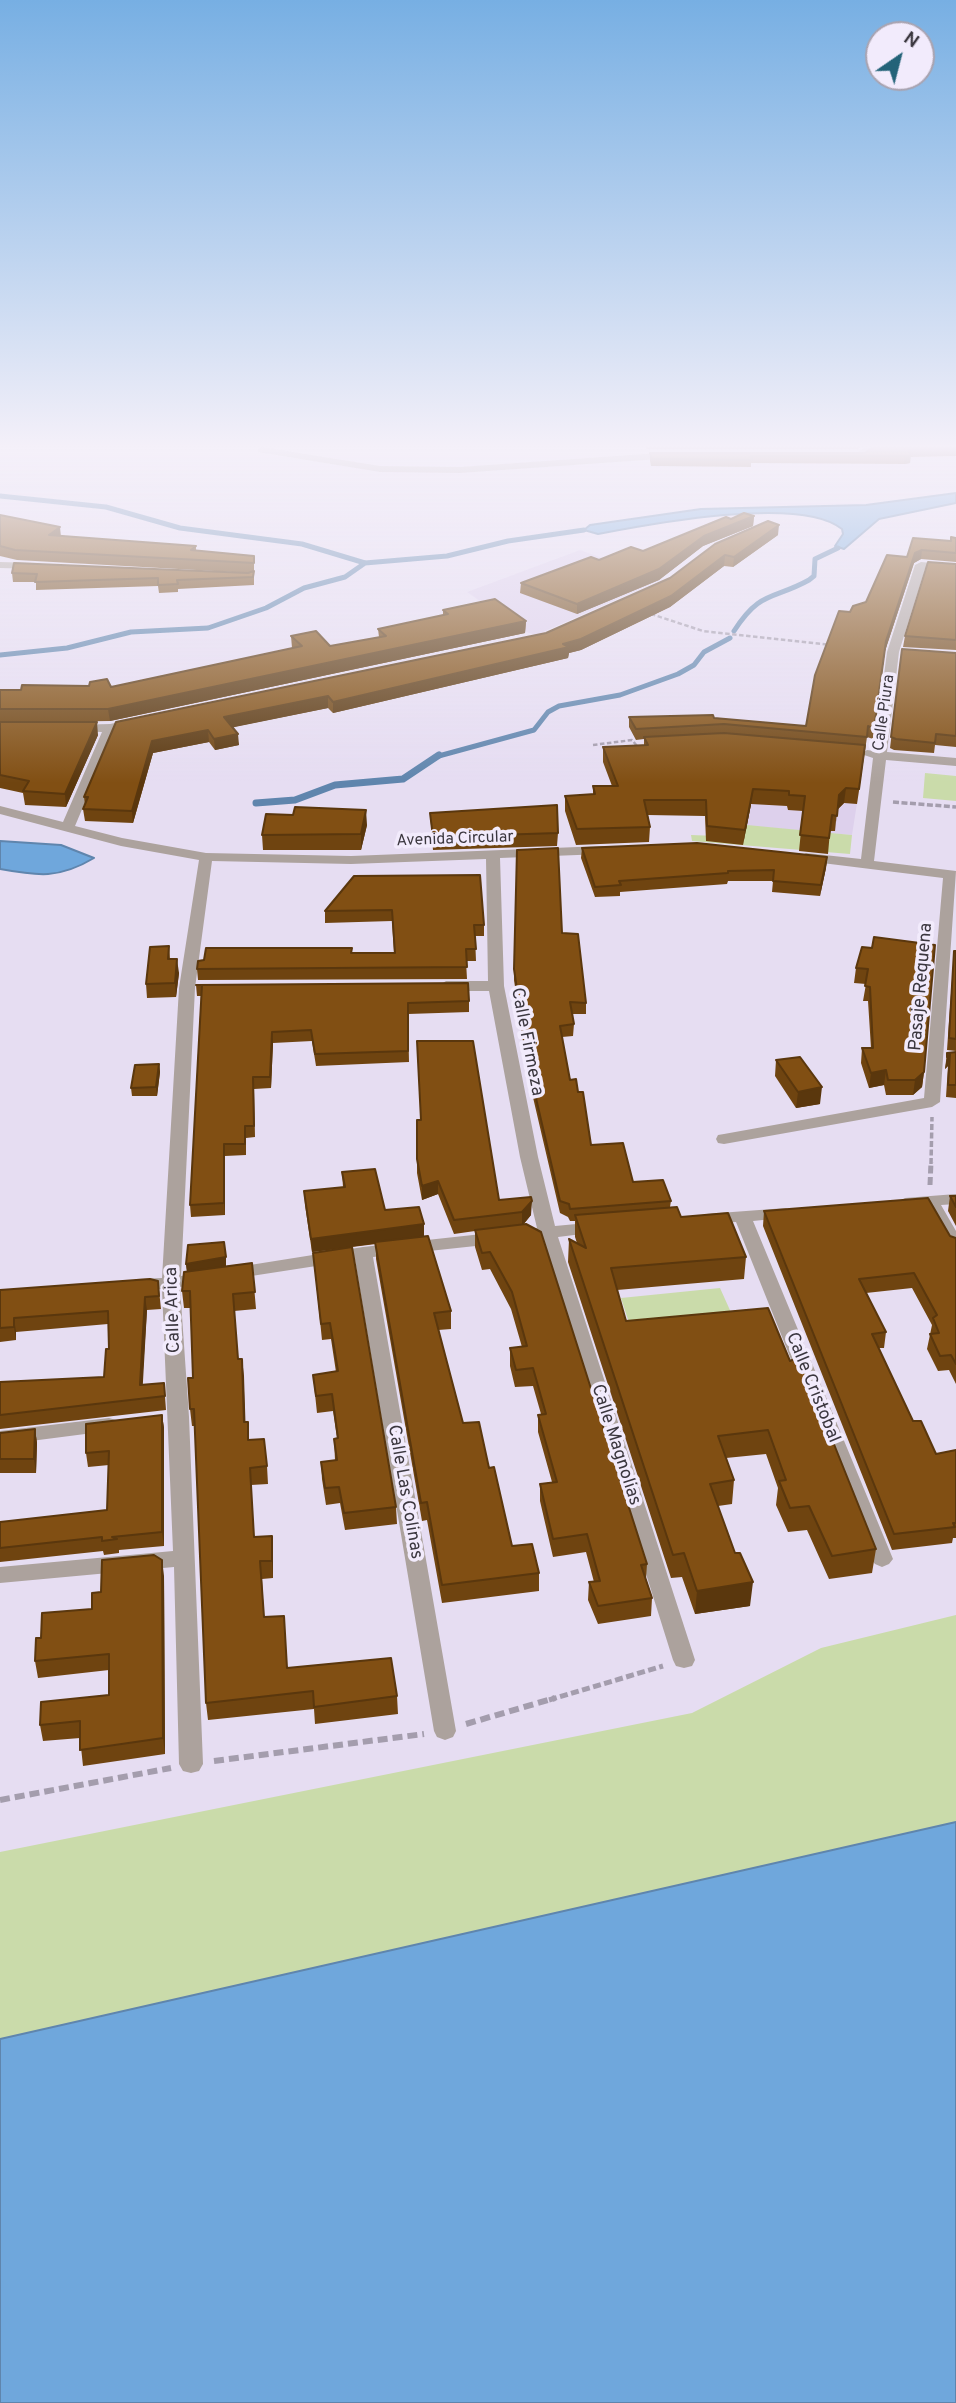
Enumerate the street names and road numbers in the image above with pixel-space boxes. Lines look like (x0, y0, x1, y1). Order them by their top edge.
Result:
street label: Calle Piura (870, 673, 900, 753)
street label: Avenida Circular (396, 828, 514, 852)
street label: Pasaje Requena (906, 922, 938, 1052)
street label: Calle Firmeza (505, 986, 547, 1098)
street label: Calle Arica (162, 1266, 186, 1354)
street label: Calle Cristobal (780, 1330, 844, 1446)
street label: Calle Magnolias (585, 1382, 645, 1508)
street label: Calle Las Colinas (382, 1423, 426, 1561)

